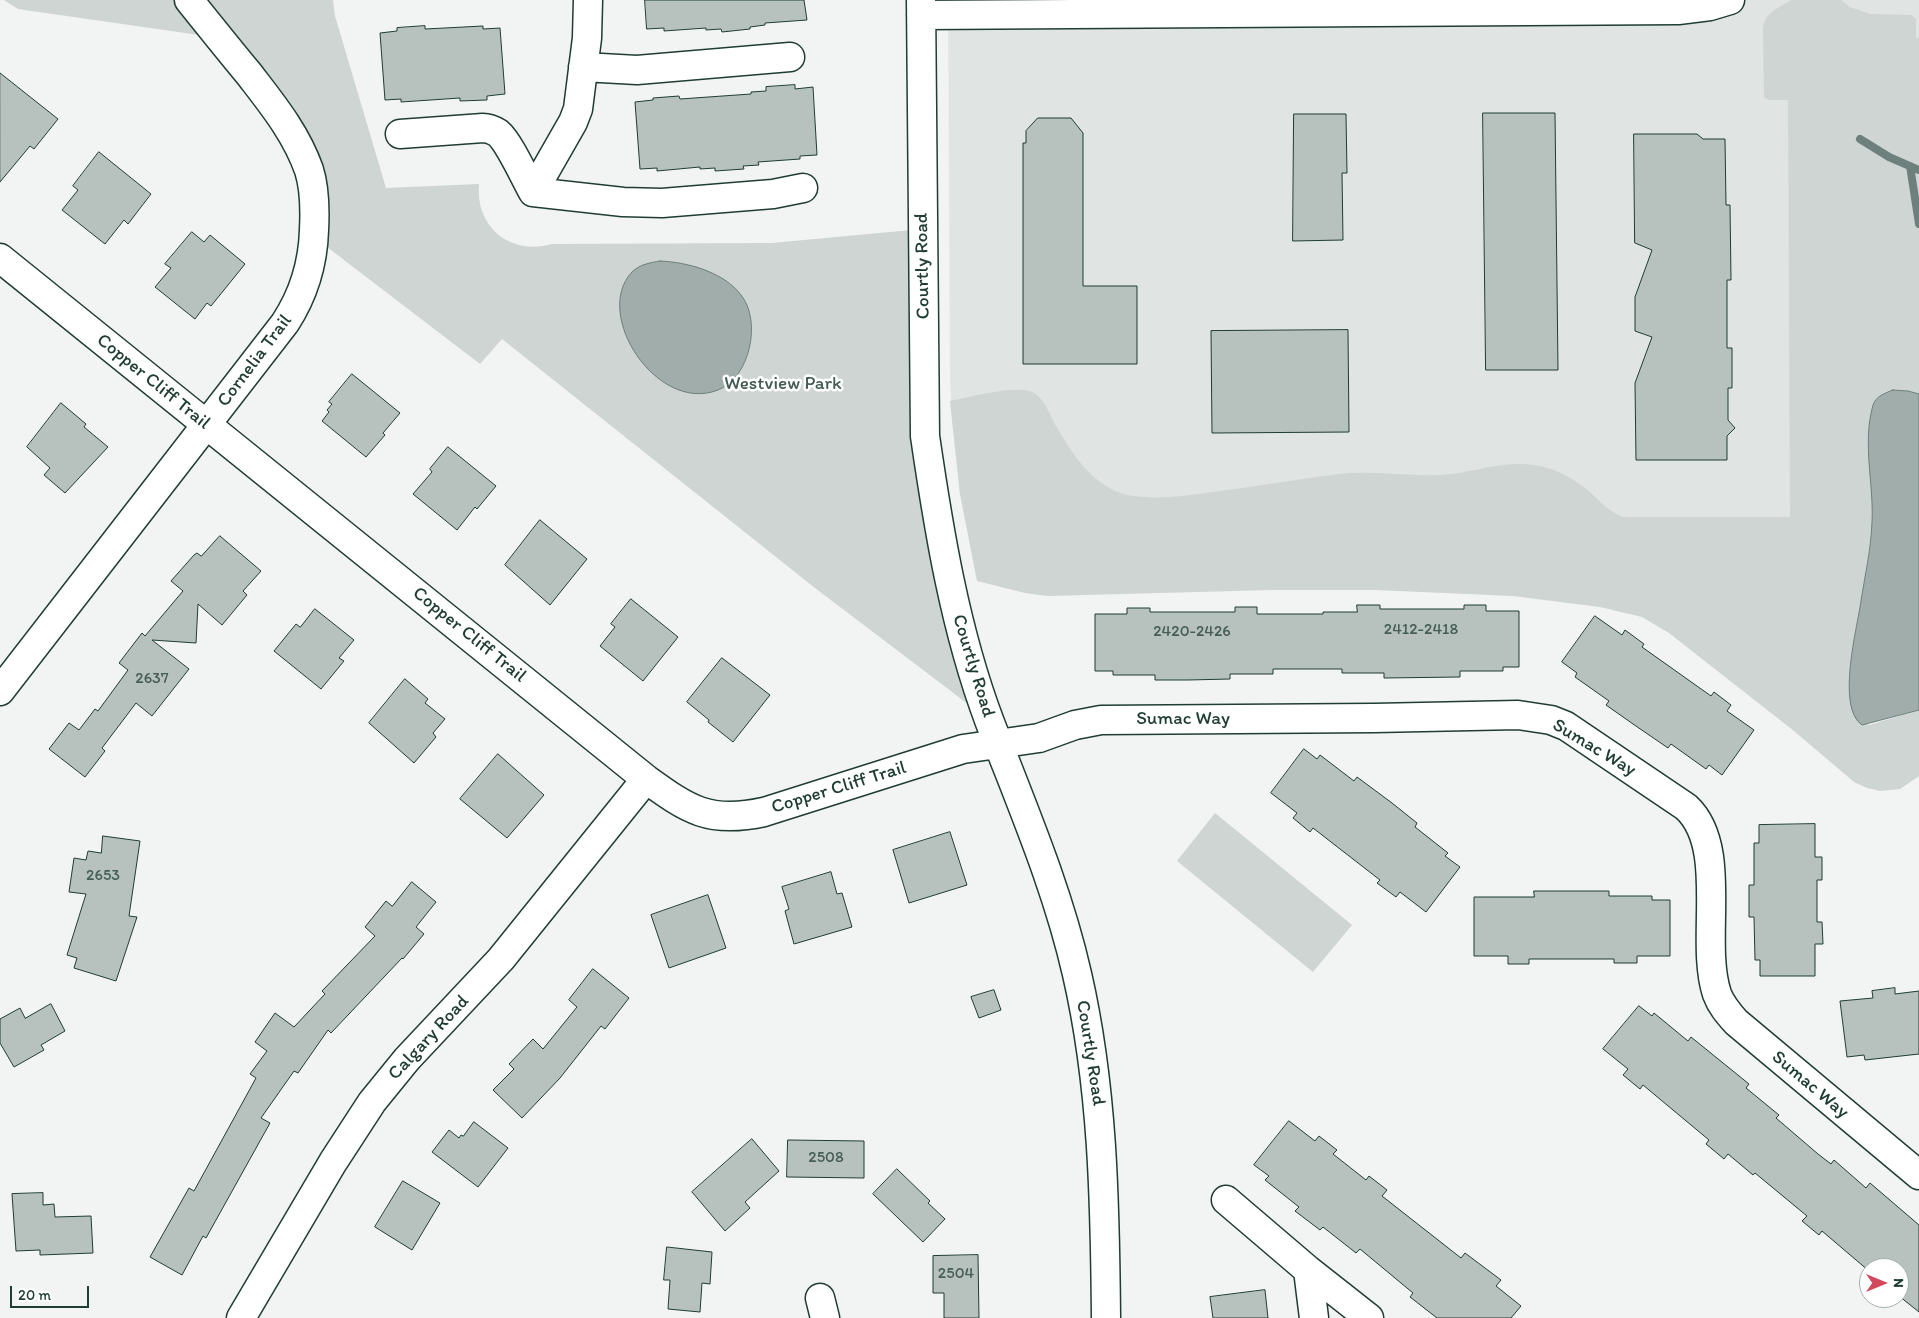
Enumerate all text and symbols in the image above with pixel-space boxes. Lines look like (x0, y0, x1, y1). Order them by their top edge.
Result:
street label: Courtly Road (911, 213, 935, 319)
street label: Cornelia Trail (213, 310, 297, 412)
street label: Copper Cliff Trail (92, 329, 214, 435)
park label: Westview Park (724, 373, 842, 395)
street label: Copper Cliff Trail (408, 582, 530, 688)
street label: Courtly Road (947, 612, 999, 720)
house number: 2412-2418 (1384, 620, 1458, 640)
house number: 2420-2426 (1153, 622, 1231, 642)
house number: 2637 (135, 669, 169, 689)
street label: Sumac Way (1136, 708, 1230, 730)
street label: Sumac Way (1548, 714, 1640, 782)
street label: Copper Cliff Trail (769, 757, 909, 819)
house number: 2653 (86, 866, 120, 886)
street label: Calgary Road (384, 991, 474, 1085)
street label: Courtly Road (1070, 999, 1110, 1107)
street label: Sumac Way (1767, 1046, 1853, 1124)
house number: 2508 (808, 1148, 844, 1168)
north arrow (1859, 1258, 1909, 1308)
house number: 2504 (938, 1264, 974, 1284)
scale bar (12, 1276, 91, 1308)
text: N (1890, 1278, 1907, 1288)
text: 20 m (18, 1286, 51, 1304)

